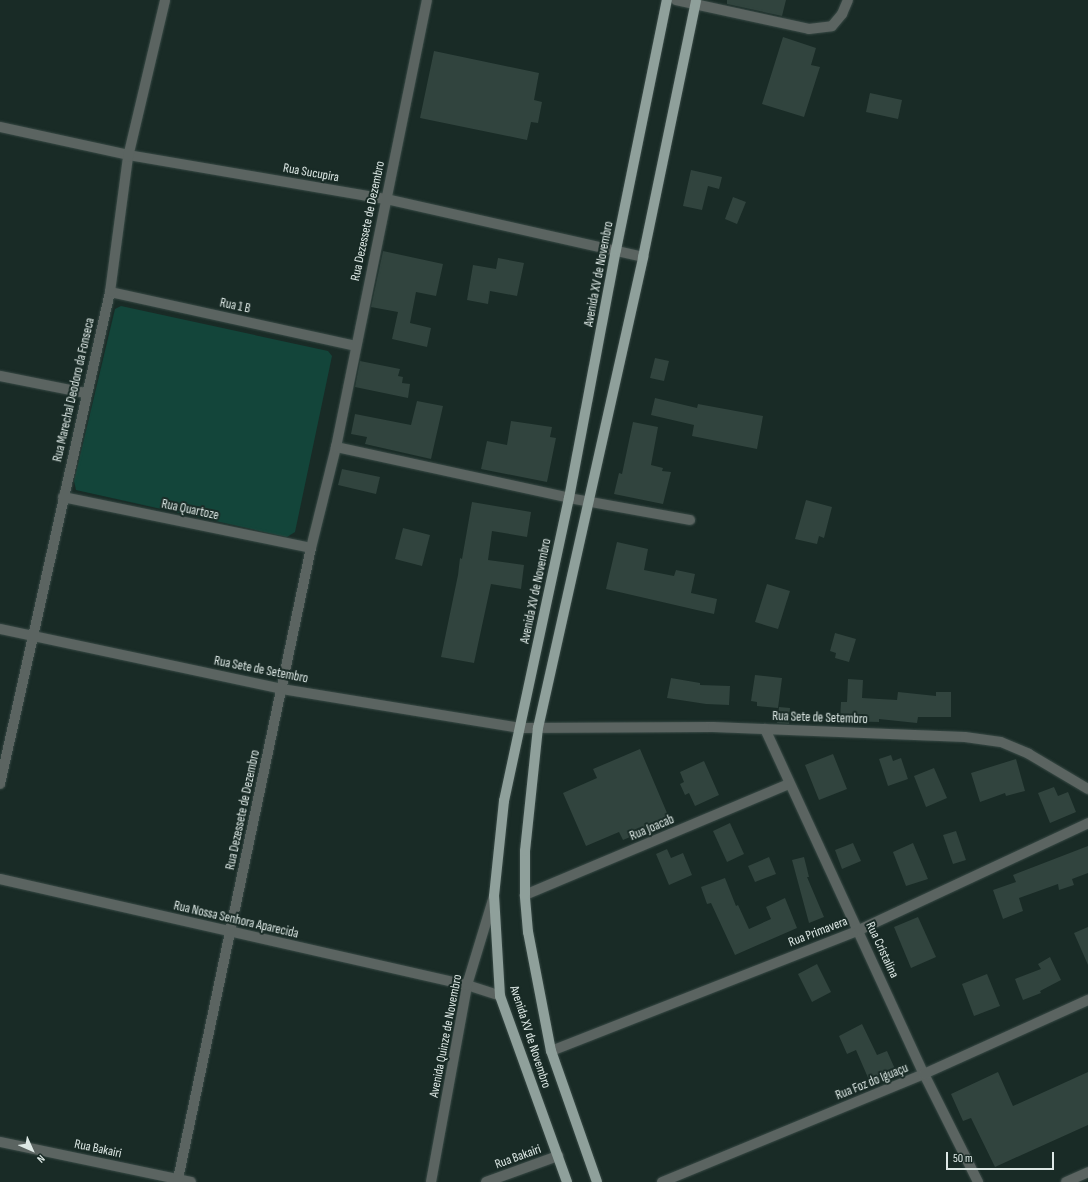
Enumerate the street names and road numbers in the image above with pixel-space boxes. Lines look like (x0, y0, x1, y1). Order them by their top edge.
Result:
street label: Rua Sucupira (282, 160, 340, 186)
street label: Rua Dezessete de Dezembro (348, 160, 388, 282)
street label: Avenida XV de Novembro (581, 220, 617, 328)
street label: Rua 1 B (218, 295, 252, 317)
street label: Rua Marechal Deodoro da Fonseca (50, 317, 98, 463)
street label: Rua Quartoze (160, 496, 220, 524)
street label: Avenida XV de Novembro (517, 537, 555, 645)
street label: Rua Sete de Setembro (213, 653, 309, 687)
street label: Rua Sete de Setembro (772, 709, 868, 727)
street label: Rua Dezessete de Dezembro (223, 749, 263, 871)
street label: Rua Joacab (627, 812, 677, 844)
street label: Rua Nossa Senhora Aparecida (172, 898, 300, 942)
street label: Rua Primavera (786, 914, 850, 950)
street label: Rua Cristalina (862, 919, 902, 981)
street label: Avenida Quinze de Novembro (426, 973, 466, 1099)
street label: Avenida XV de Novembro (506, 984, 554, 1090)
street label: Rua Foz do Iguaçu (833, 1060, 911, 1104)
street label: Rua Bakairi (73, 1136, 123, 1162)
street label: Rua Bakairi (493, 1141, 543, 1173)

